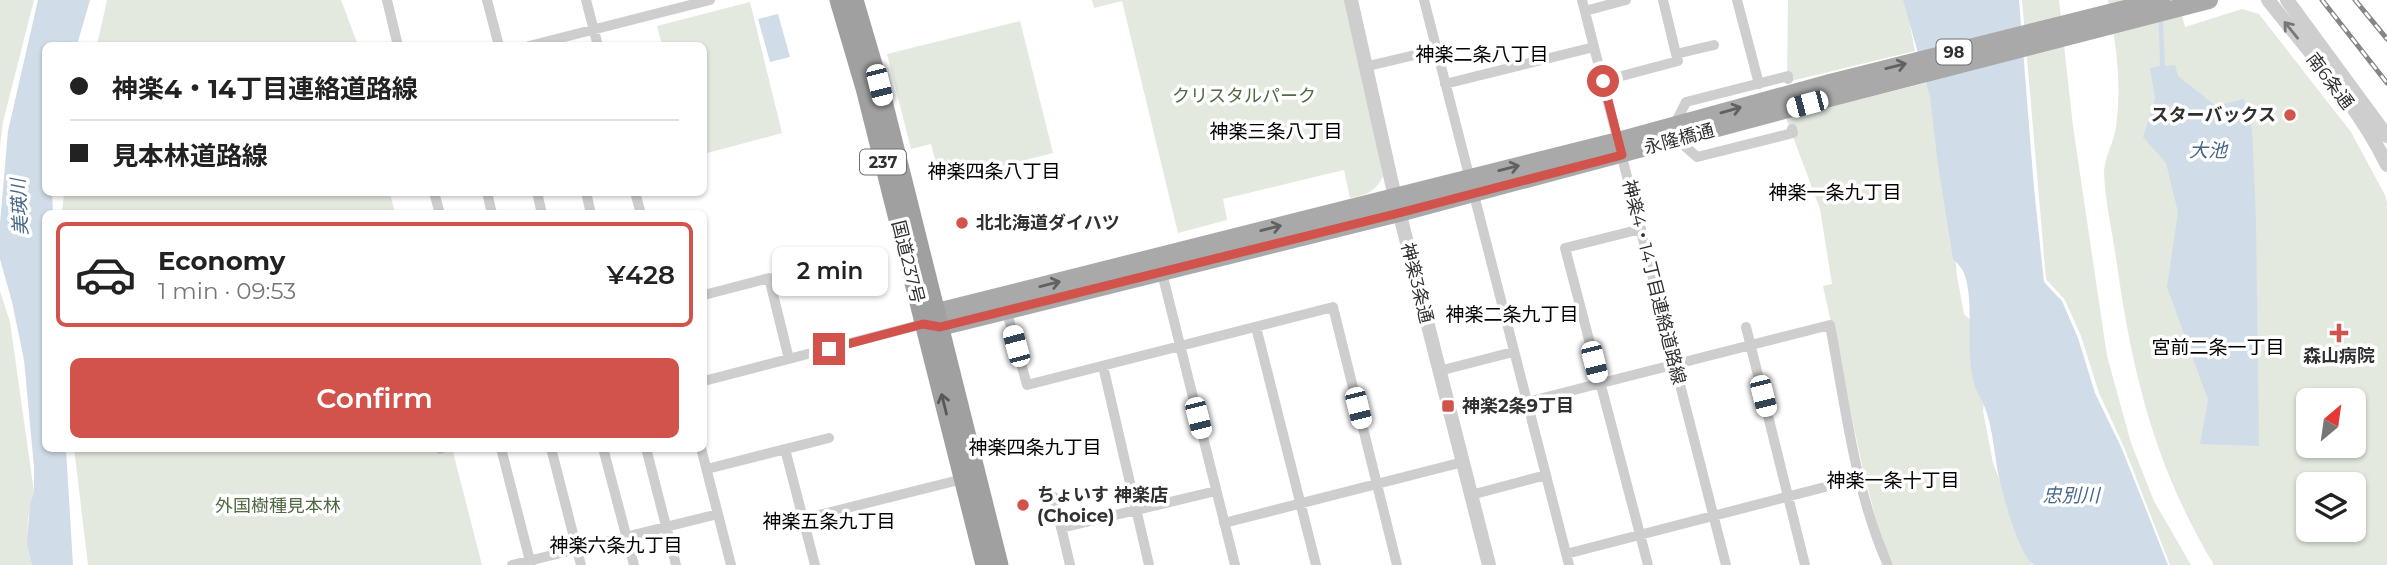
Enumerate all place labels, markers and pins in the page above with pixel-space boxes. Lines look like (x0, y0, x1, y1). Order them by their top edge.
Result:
place label: スターバックス (2151, 104, 2276, 126)
marker: スターバックス (2282, 107, 2298, 123)
place label: 北北海道ダイハツ (976, 212, 1120, 234)
marker: 北北海道ダイハツ (954, 215, 970, 231)
marker: 森山病院 (2329, 323, 2349, 343)
place label: 森山病院 (2303, 345, 2375, 367)
place label: 神楽2条9丁目 (1462, 395, 1574, 417)
marker: 神楽2条9丁目 (1440, 398, 1456, 414)
place label: ちょいす 神楽店 (Choice) (1037, 484, 1168, 527)
marker: ちょいす 神楽店 (Choice) (1015, 497, 1031, 513)

